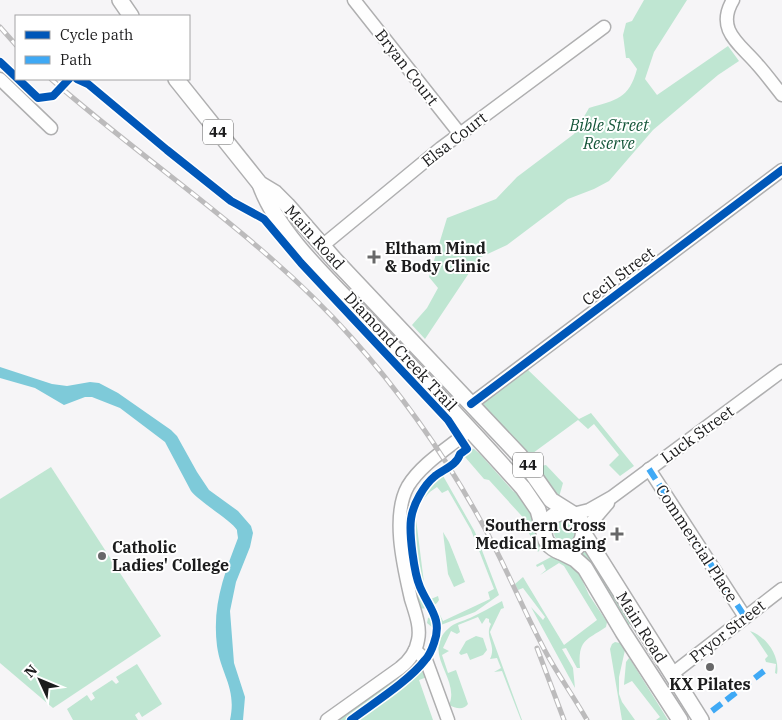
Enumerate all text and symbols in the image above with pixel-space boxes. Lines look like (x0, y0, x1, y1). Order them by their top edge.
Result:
legend (15, 15, 190, 80)
text: Cycle path (60, 25, 133, 44)
street label: Bryan Court (371, 25, 443, 109)
text: Path (60, 50, 92, 69)
street label: Elsa Court (417, 107, 491, 171)
park label: Bible Street Reserve (568, 115, 650, 153)
road number: 44 (203, 120, 233, 144)
street label: Main Road (281, 201, 349, 274)
place label: Eltham Mind & Body Clinic (385, 238, 491, 276)
street label: Cecil Street (578, 242, 658, 310)
marker: Eltham Mind & Body Clinic (367, 250, 381, 264)
street label: Diamond Creek Trail (340, 287, 462, 415)
street label: Luck Street (657, 401, 738, 467)
road number: 44 (513, 452, 543, 478)
street label: Commercial Place (652, 480, 742, 606)
place label: Southern Cross Medical Imaging (475, 515, 607, 553)
marker: Southern Cross Medical Imaging (610, 527, 624, 541)
place label: Catholic Ladies' College (112, 537, 229, 575)
marker: Catholic Ladies' College (96, 550, 108, 562)
street label: Main Road (612, 588, 672, 666)
street label: Pryor Street (685, 595, 769, 667)
north arrow (15, 655, 65, 705)
text: N (20, 661, 41, 681)
marker: KX Pilates (704, 661, 716, 673)
place label: KX Pilates (669, 674, 751, 694)

